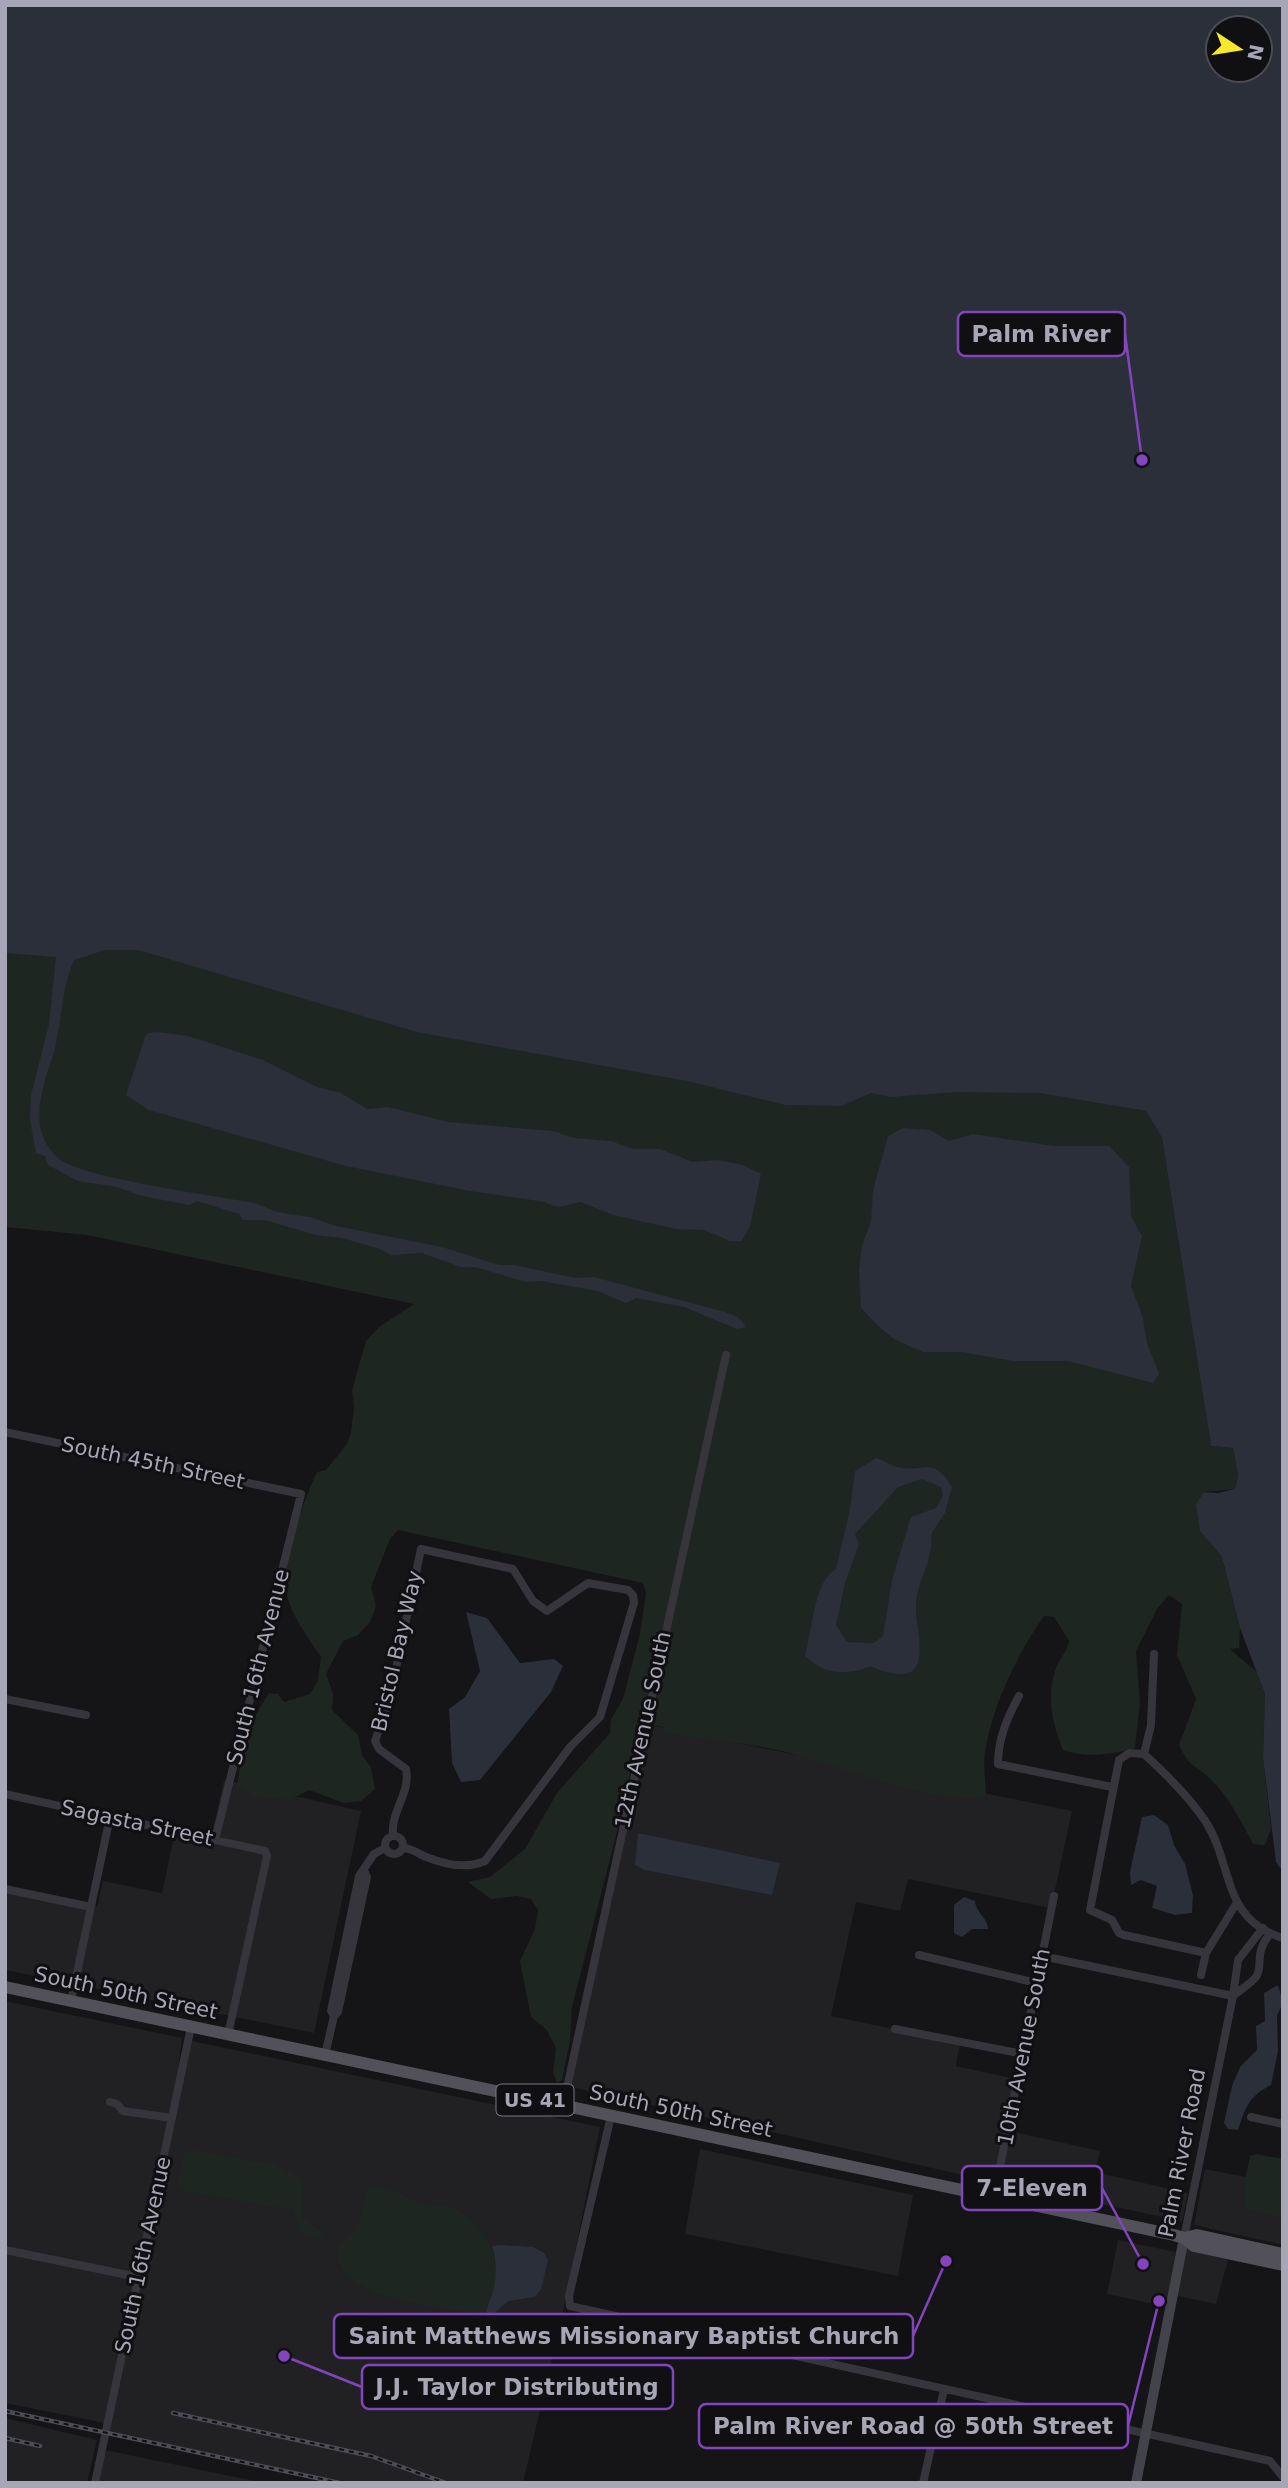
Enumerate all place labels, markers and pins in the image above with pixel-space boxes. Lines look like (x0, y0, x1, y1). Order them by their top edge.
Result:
callout: Palm River (958, 312, 1125, 356)
callout: 7-Eleven (962, 2166, 1102, 2210)
callout: Saint Matthews Missionary Baptist Church (334, 2314, 913, 2358)
callout: J.J. Taylor Distributing (362, 2365, 673, 2409)
callout: Palm River Road @ 50th Street (699, 2404, 1128, 2448)

